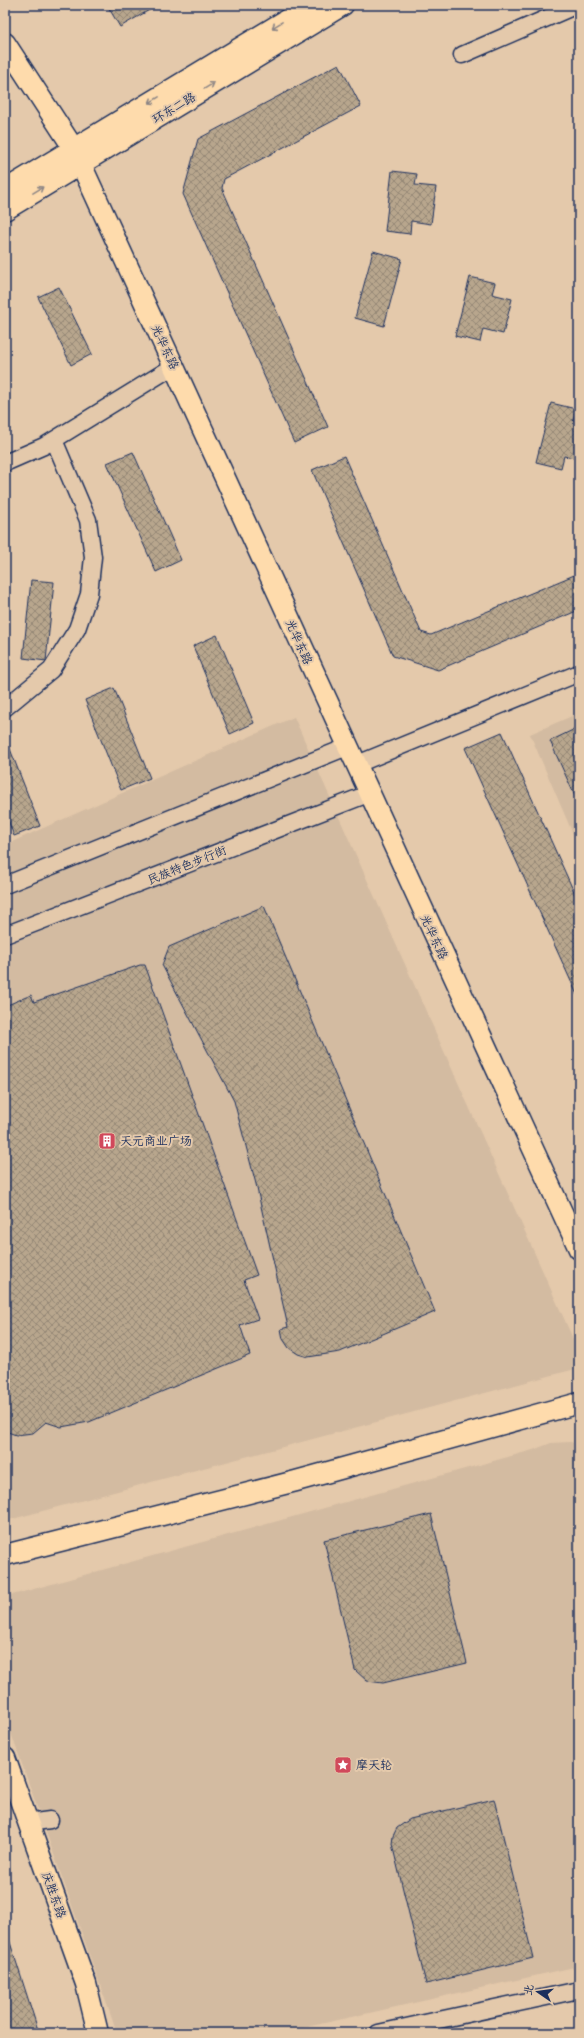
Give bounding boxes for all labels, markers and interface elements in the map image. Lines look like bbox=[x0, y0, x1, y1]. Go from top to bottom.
one-way arrow bbox=[271, 22, 283, 30]
one-way arrow bbox=[203, 82, 215, 90]
street label: 环东二路 bbox=[149, 89, 199, 128]
one-way arrow bbox=[148, 97, 160, 105]
one-way arrow bbox=[32, 186, 44, 194]
street label: 光华东路 bbox=[147, 322, 182, 373]
street label: 光华东路 bbox=[281, 617, 316, 668]
street label: 民族特色步行街 bbox=[145, 842, 229, 889]
street label: 光华东路 bbox=[416, 912, 451, 963]
building icon: 天元商业广场 bbox=[97, 1131, 117, 1151]
place label: 天元商业广场 bbox=[120, 1133, 192, 1150]
place icon: 摩天轮 bbox=[333, 1755, 353, 1775]
place label: 摩天轮 bbox=[356, 1757, 392, 1774]
street label: 庆胜东路 bbox=[37, 1870, 70, 1921]
north arrow bbox=[518, 1972, 558, 2012]
text: 北 bbox=[520, 1983, 537, 1997]

